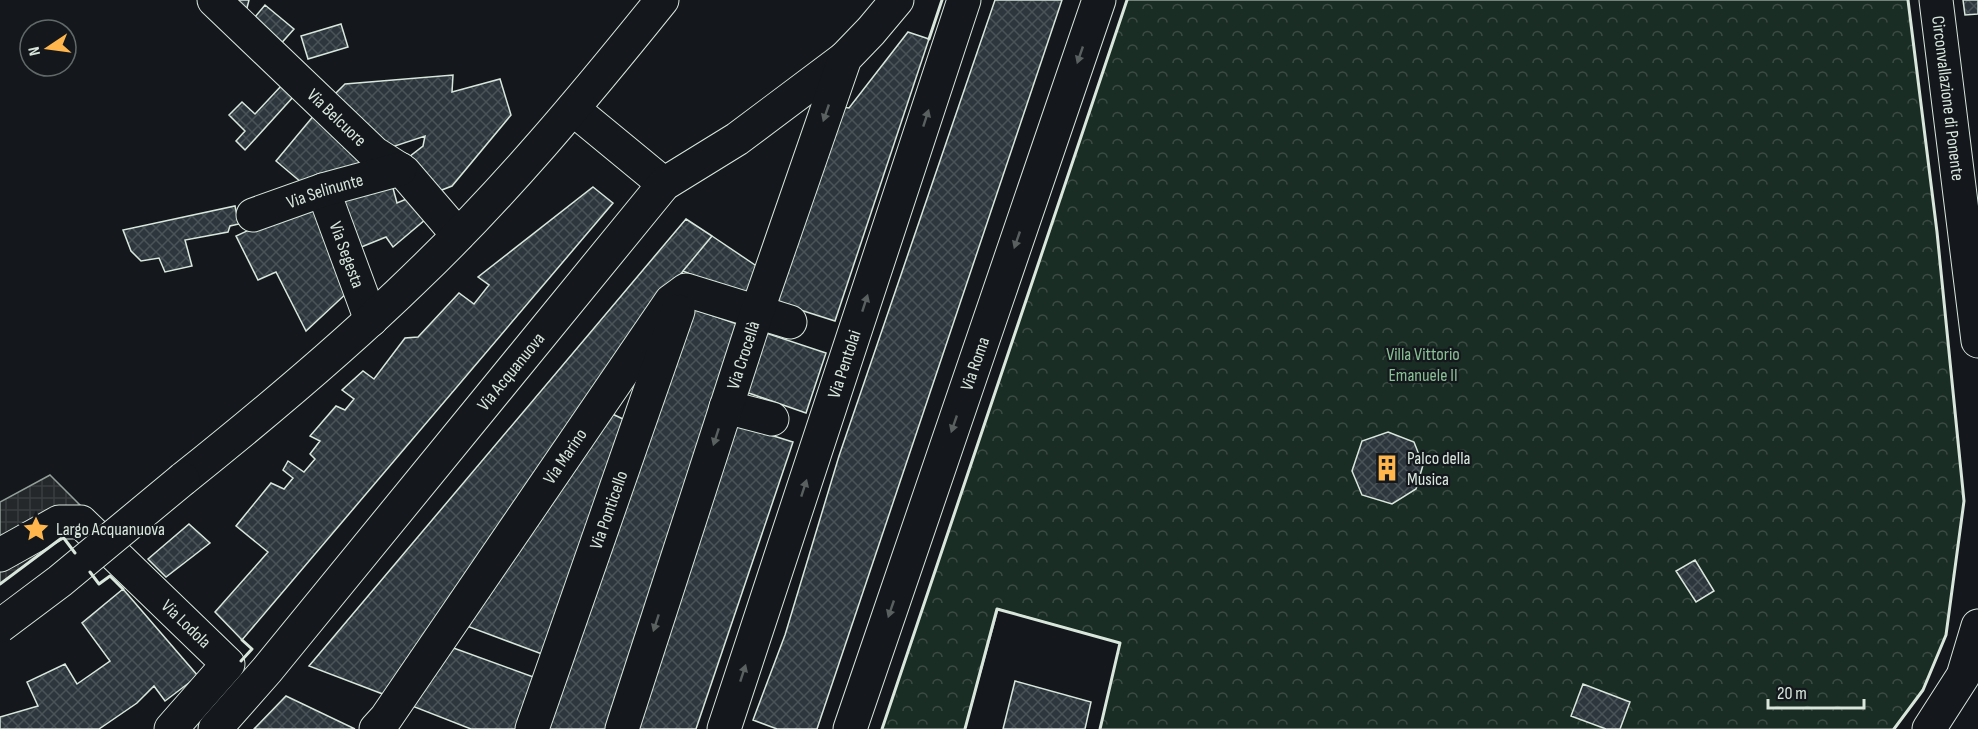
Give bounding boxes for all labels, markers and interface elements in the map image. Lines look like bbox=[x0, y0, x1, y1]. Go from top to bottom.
street label: Circonvallazione di Ponente bbox=[1927, 15, 1968, 182]
north arrow bbox=[18, 18, 78, 78]
text: N bbox=[25, 45, 45, 57]
one-way arrow bbox=[1075, 46, 1085, 64]
street label: Via Belcuore bbox=[302, 85, 371, 151]
one-way arrow bbox=[820, 104, 830, 122]
one-way arrow bbox=[922, 109, 931, 127]
street label: Via Selinunte bbox=[284, 170, 366, 213]
street label: Via Segesta bbox=[325, 219, 368, 291]
one-way arrow bbox=[1012, 231, 1022, 249]
one-way arrow bbox=[861, 294, 871, 312]
street label: Via Crocellà bbox=[723, 318, 764, 392]
street label: Via Pentolai bbox=[824, 328, 866, 401]
street label: Via Acquanuova bbox=[473, 329, 549, 415]
street label: Via Roma bbox=[956, 334, 994, 393]
park label: Villa Vittorio Emanuele II bbox=[1386, 344, 1460, 386]
one-way arrow bbox=[949, 415, 958, 433]
street label: Via Marino bbox=[539, 425, 592, 488]
one-way arrow bbox=[711, 428, 721, 446]
place label: Palco della Musica bbox=[1407, 448, 1471, 490]
building icon: Palco della Musica bbox=[1372, 453, 1402, 483]
street label: Via Ponticello bbox=[586, 468, 632, 552]
one-way arrow bbox=[800, 479, 810, 497]
place icon: Largo Acquanuova bbox=[21, 514, 51, 544]
place label: Largo Acquanuova bbox=[56, 519, 165, 540]
street label: Via Lodola bbox=[157, 595, 215, 653]
one-way arrow bbox=[886, 600, 895, 618]
one-way arrow bbox=[651, 614, 661, 632]
one-way arrow bbox=[739, 664, 748, 682]
scale bar bbox=[1768, 672, 1864, 710]
text: 20 m bbox=[1777, 683, 1807, 704]

